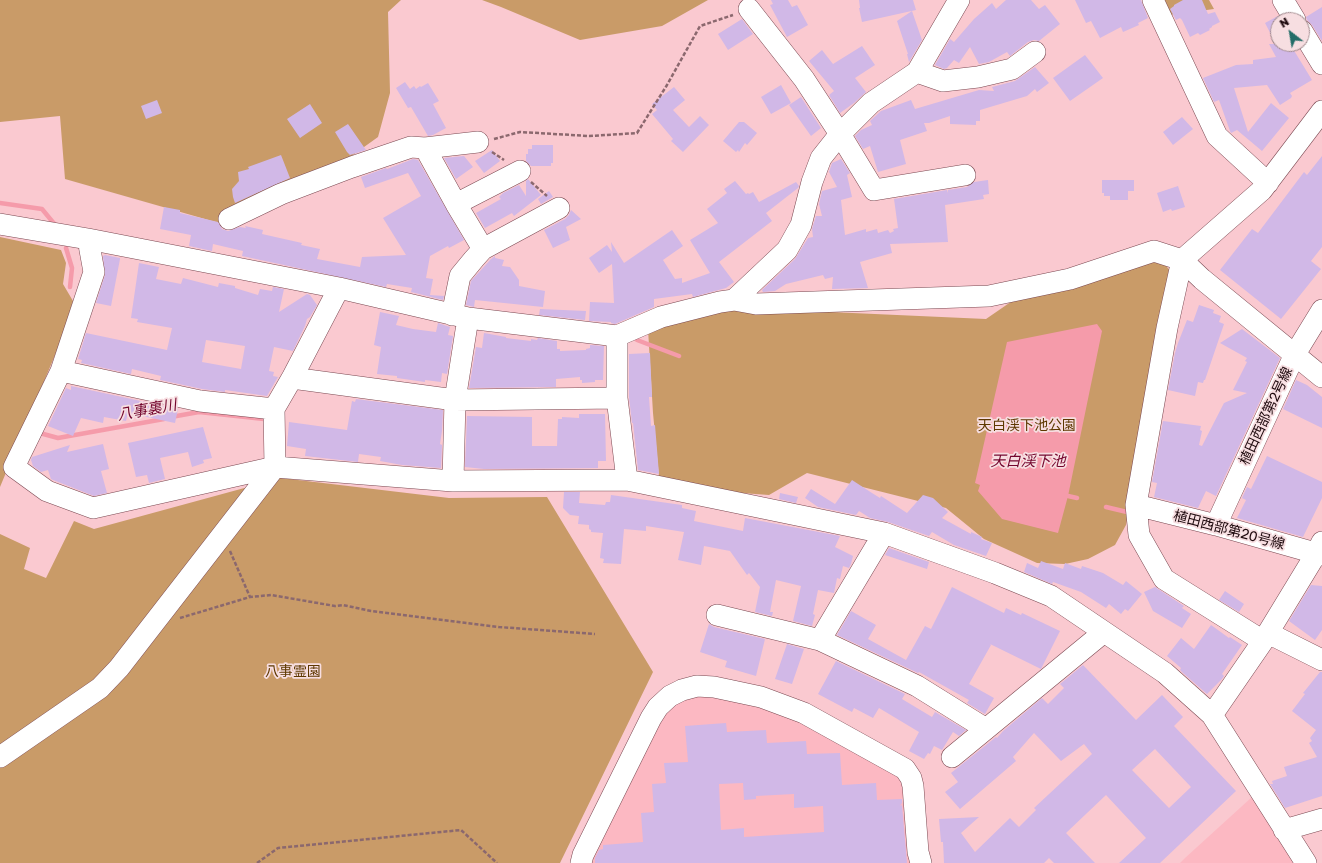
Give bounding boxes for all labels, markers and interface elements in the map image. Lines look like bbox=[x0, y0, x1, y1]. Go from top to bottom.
north arrow bbox=[1270, 12, 1310, 52]
text: N bbox=[1277, 14, 1291, 30]
street label: 植田西部第2号線 bbox=[1236, 364, 1296, 468]
water label: 八事裏川 bbox=[116, 396, 178, 424]
park label: 天白渓下池公園 bbox=[978, 418, 1076, 434]
water label: 天白渓下池 bbox=[991, 452, 1065, 470]
street label: 植田西部第20号線 bbox=[1171, 507, 1287, 553]
park label: 八事霊園 bbox=[265, 664, 321, 680]

